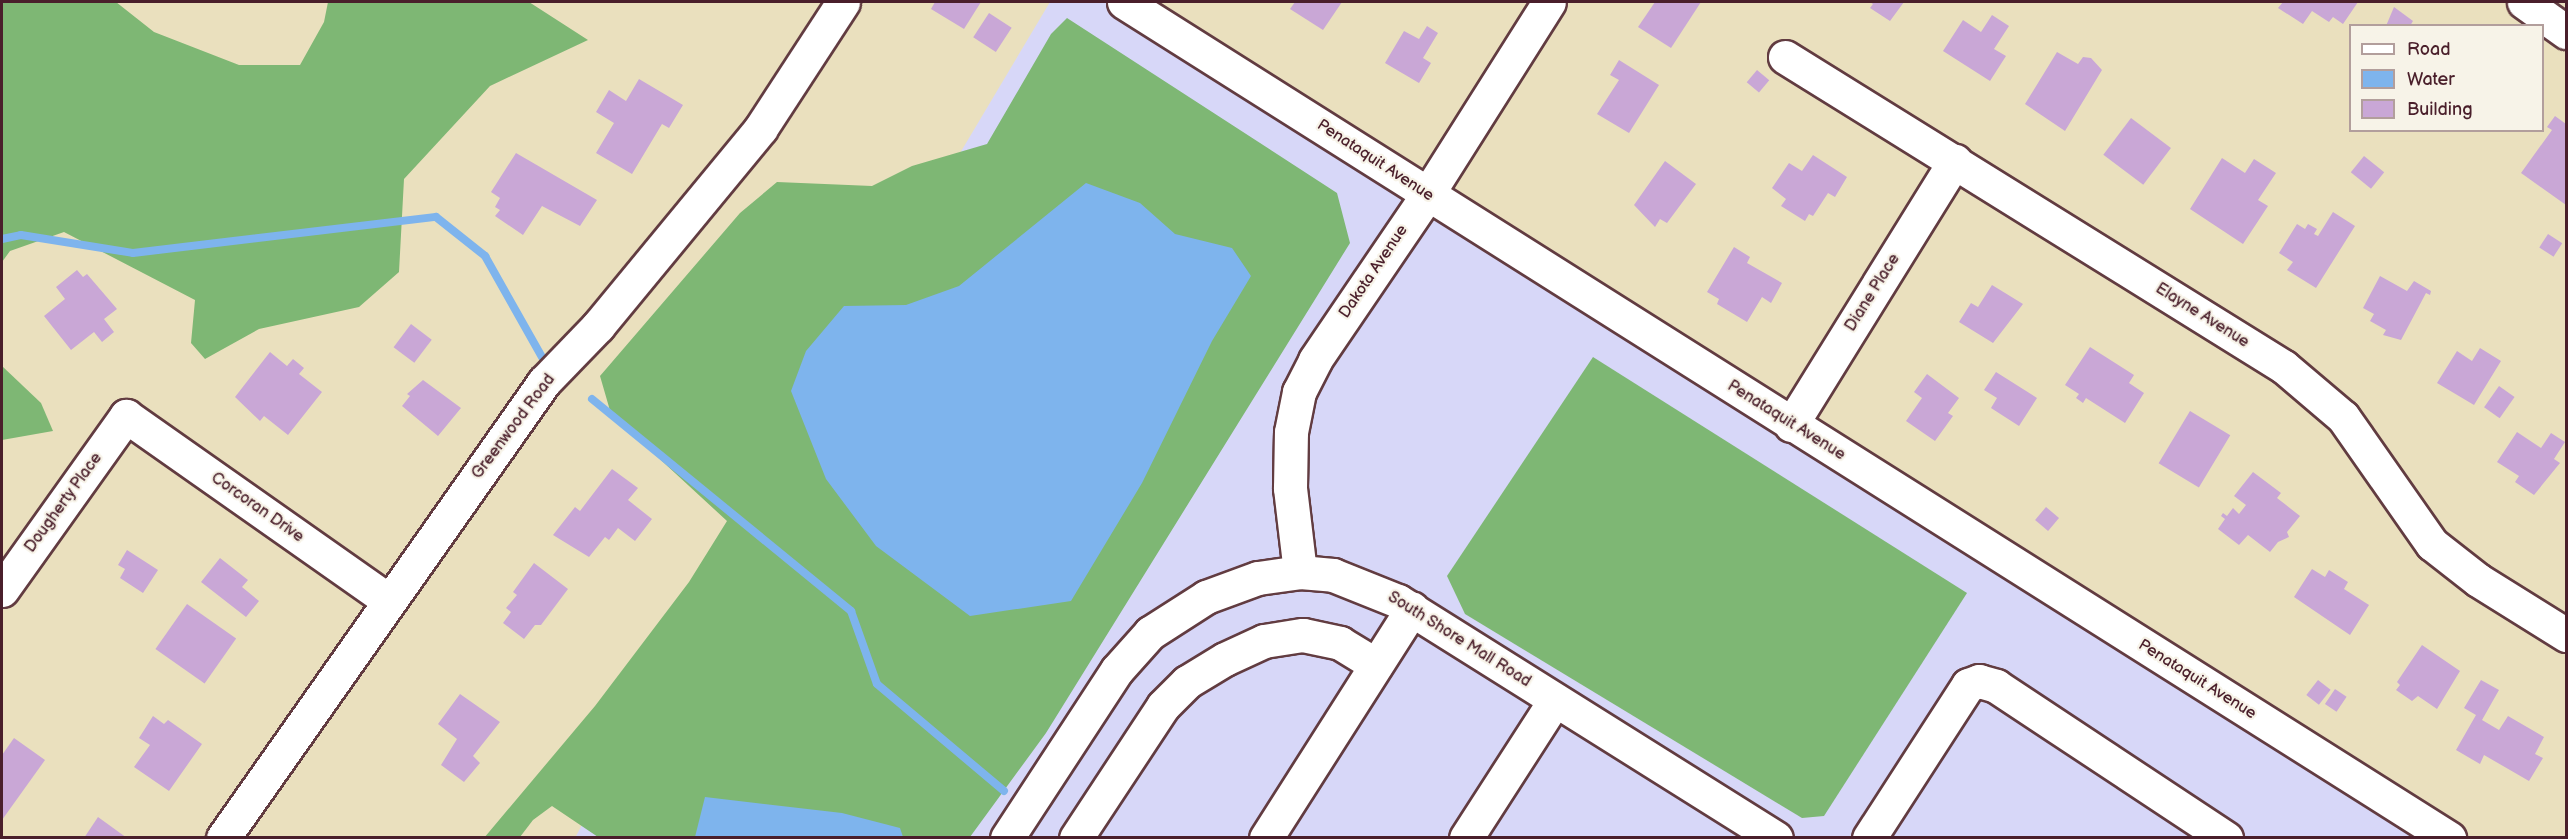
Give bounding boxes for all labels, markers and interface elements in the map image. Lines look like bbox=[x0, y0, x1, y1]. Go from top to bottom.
legend bbox=[2349, 24, 2544, 132]
text: Road bbox=[2407, 39, 2451, 60]
text: Water bbox=[2407, 69, 2455, 90]
text: Building bbox=[2407, 99, 2473, 120]
street label: Penataquit Avenue bbox=[1313, 116, 1437, 206]
street label: Dakota Avenue bbox=[1336, 222, 1412, 322]
street label: Diane Place bbox=[1842, 251, 1904, 335]
street label: Elayne Avenue bbox=[2152, 280, 2252, 352]
street label: Greenwood Road bbox=[468, 371, 560, 483]
street label: Penataquit Avenue bbox=[1723, 377, 1849, 465]
street label: Dougherty Place bbox=[21, 449, 107, 557]
street label: Corcoran Drive bbox=[207, 469, 307, 547]
street label: South Shore Mall Road bbox=[1384, 588, 1534, 692]
street label: Penataquit Avenue bbox=[2134, 636, 2260, 724]

